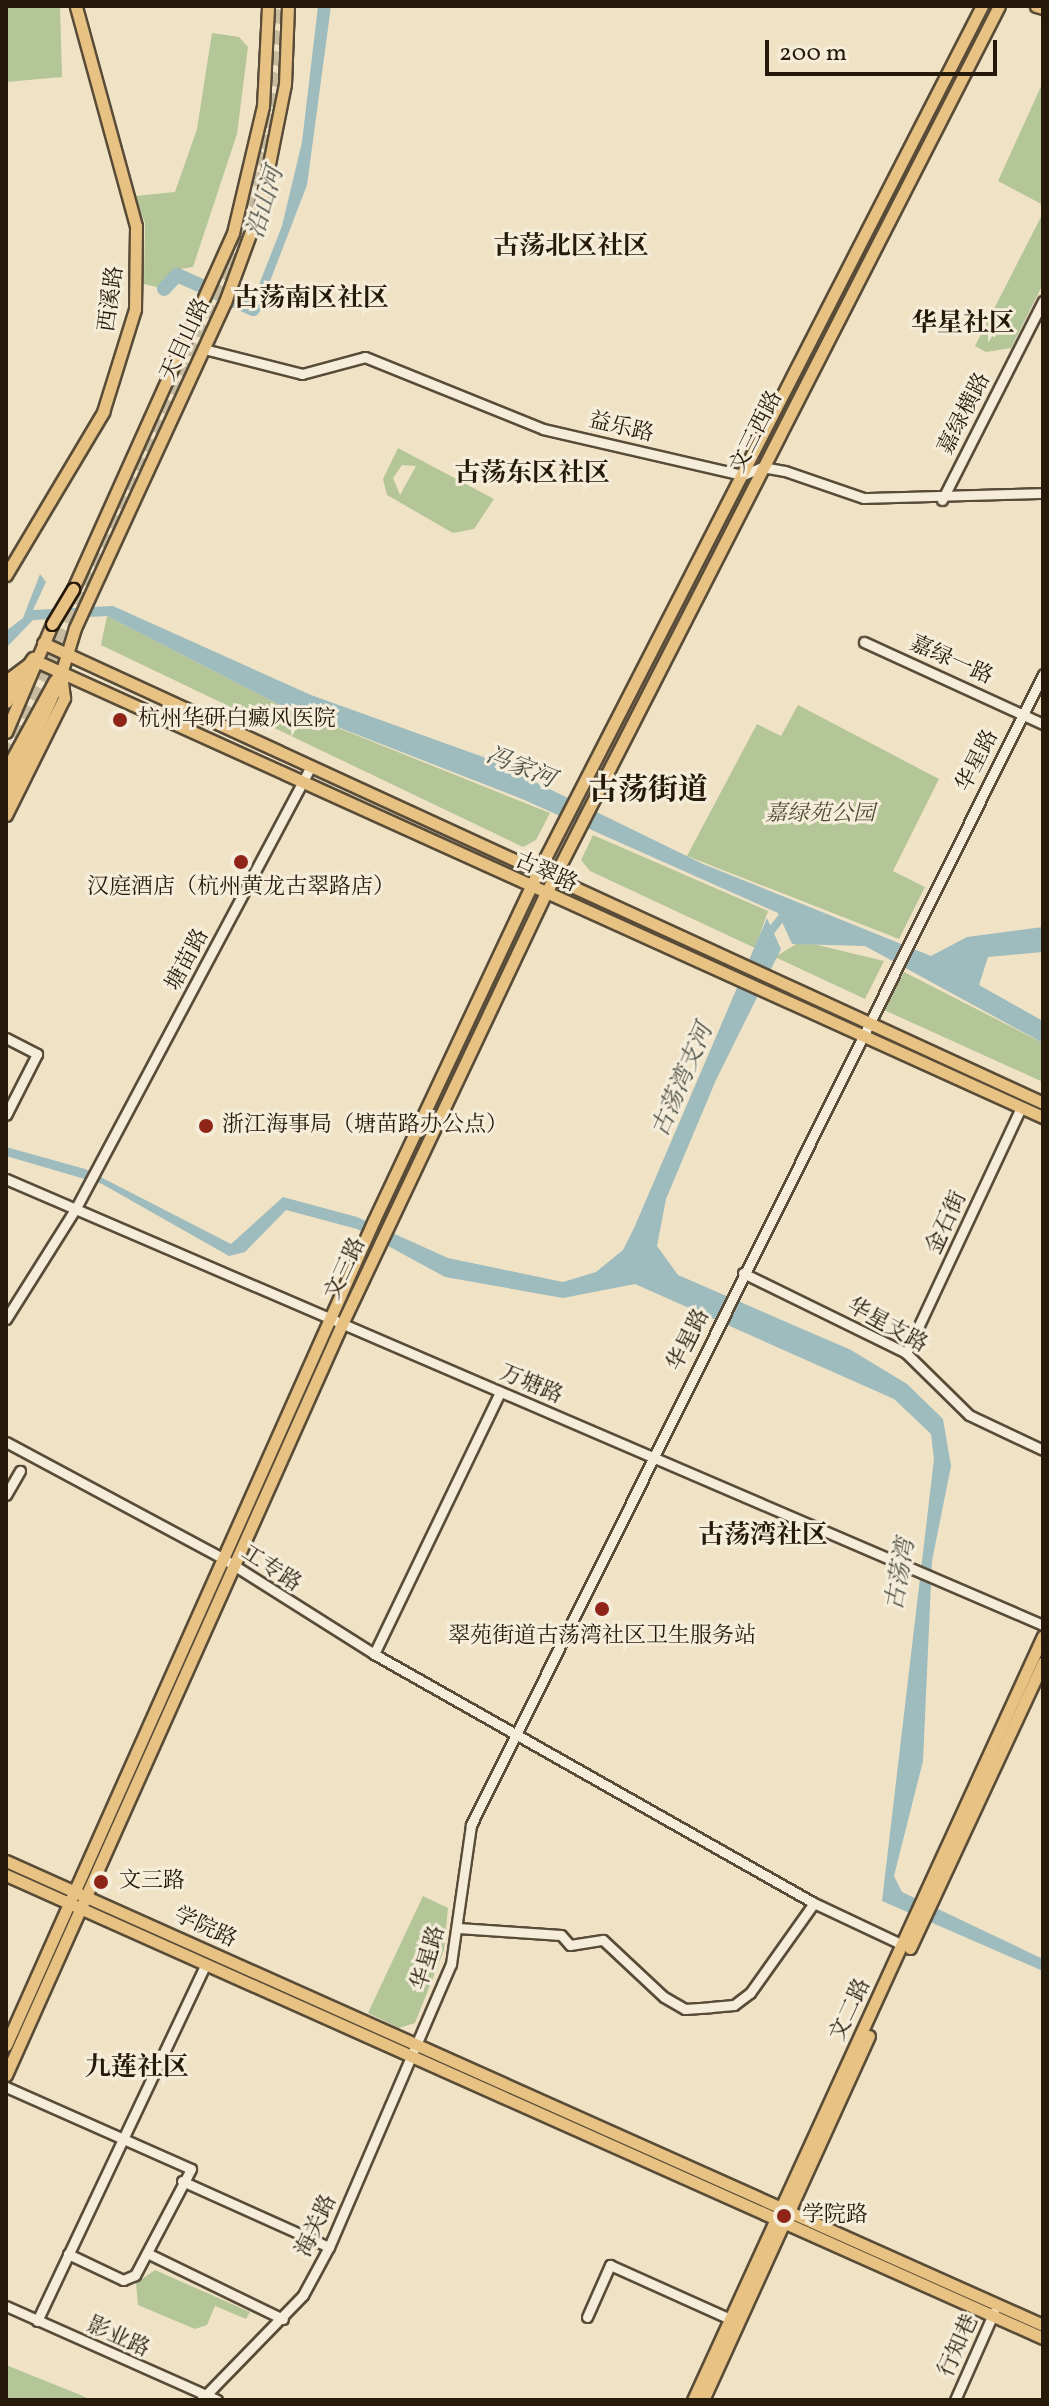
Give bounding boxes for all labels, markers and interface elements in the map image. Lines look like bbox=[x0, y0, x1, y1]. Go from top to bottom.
scale bar bbox=[769, 24, 1001, 74]
text: 200 m bbox=[779, 37, 847, 71]
water label: 沿山河 bbox=[243, 164, 291, 242]
district label: 古荡北区社区 bbox=[493, 232, 649, 264]
street label: 西溪路 bbox=[94, 264, 130, 334]
district label: 古荡南区社区 bbox=[233, 284, 389, 316]
street label: 天目山路 bbox=[155, 295, 217, 385]
district label: 华星社区 bbox=[911, 309, 1015, 341]
street label: 嘉绿横路 bbox=[933, 369, 997, 459]
street label: 文三西路 bbox=[725, 387, 789, 477]
street label: 益乐路 bbox=[586, 408, 656, 448]
district label: 古荡东区社区 bbox=[454, 459, 610, 491]
street label: 嘉绿一路 bbox=[905, 631, 997, 691]
place label: 杭州华研白癜风医院 bbox=[138, 707, 336, 733]
marker: 杭州华研白癜风医院 bbox=[109, 709, 131, 731]
street label: 华星路 bbox=[951, 726, 1005, 796]
water label: 冯家河 bbox=[481, 742, 559, 796]
district label: 古荡街道 bbox=[588, 773, 708, 809]
park label: 嘉绿苑公园 bbox=[765, 802, 875, 828]
street label: 古翠路 bbox=[510, 848, 582, 898]
marker: 汉庭酒店（杭州黄龙古翠路店） bbox=[232, 853, 250, 871]
place label: 汉庭酒店（杭州黄龙古翠路店） bbox=[87, 875, 395, 901]
street label: 塘苗路 bbox=[161, 925, 215, 995]
water label: 古荡湾支河 bbox=[647, 1020, 721, 1142]
place label: 浙江海事局（塘苗路办公点） bbox=[222, 1113, 508, 1139]
marker: 浙江海事局（塘苗路办公点） bbox=[197, 1117, 215, 1135]
street label: 金石街 bbox=[921, 1188, 973, 1258]
street label: 文三路 bbox=[320, 1234, 372, 1304]
street label: 华星支路 bbox=[842, 1293, 932, 1359]
street label: 华星路 bbox=[662, 1305, 716, 1375]
street label: 万塘路 bbox=[495, 1360, 567, 1410]
district label: 古荡湾社区 bbox=[698, 1521, 828, 1553]
water label: 古荡湾 bbox=[882, 1537, 922, 1613]
street label: 工专路 bbox=[236, 1540, 306, 1598]
marker: 翠苑街道古荡湾社区卫生服务站 bbox=[591, 1598, 613, 1620]
place label: 翠苑街道古荡湾社区卫生服务站 bbox=[448, 1624, 756, 1650]
place label: 文三路 bbox=[119, 1869, 185, 1895]
marker: 文三路 bbox=[90, 1871, 112, 1893]
street label: 学院路 bbox=[170, 1902, 240, 1954]
street label: 华星路 bbox=[407, 1923, 451, 1993]
street label: 文二路 bbox=[825, 1975, 877, 2045]
district label: 九莲社区 bbox=[85, 2053, 189, 2085]
street label: 海关路 bbox=[291, 2191, 343, 2261]
place label: 学院路 bbox=[802, 2203, 868, 2229]
marker: 学院路 bbox=[773, 2205, 795, 2227]
street label: 行知巷 bbox=[934, 2310, 984, 2382]
street label: 影业路 bbox=[82, 2313, 154, 2363]

